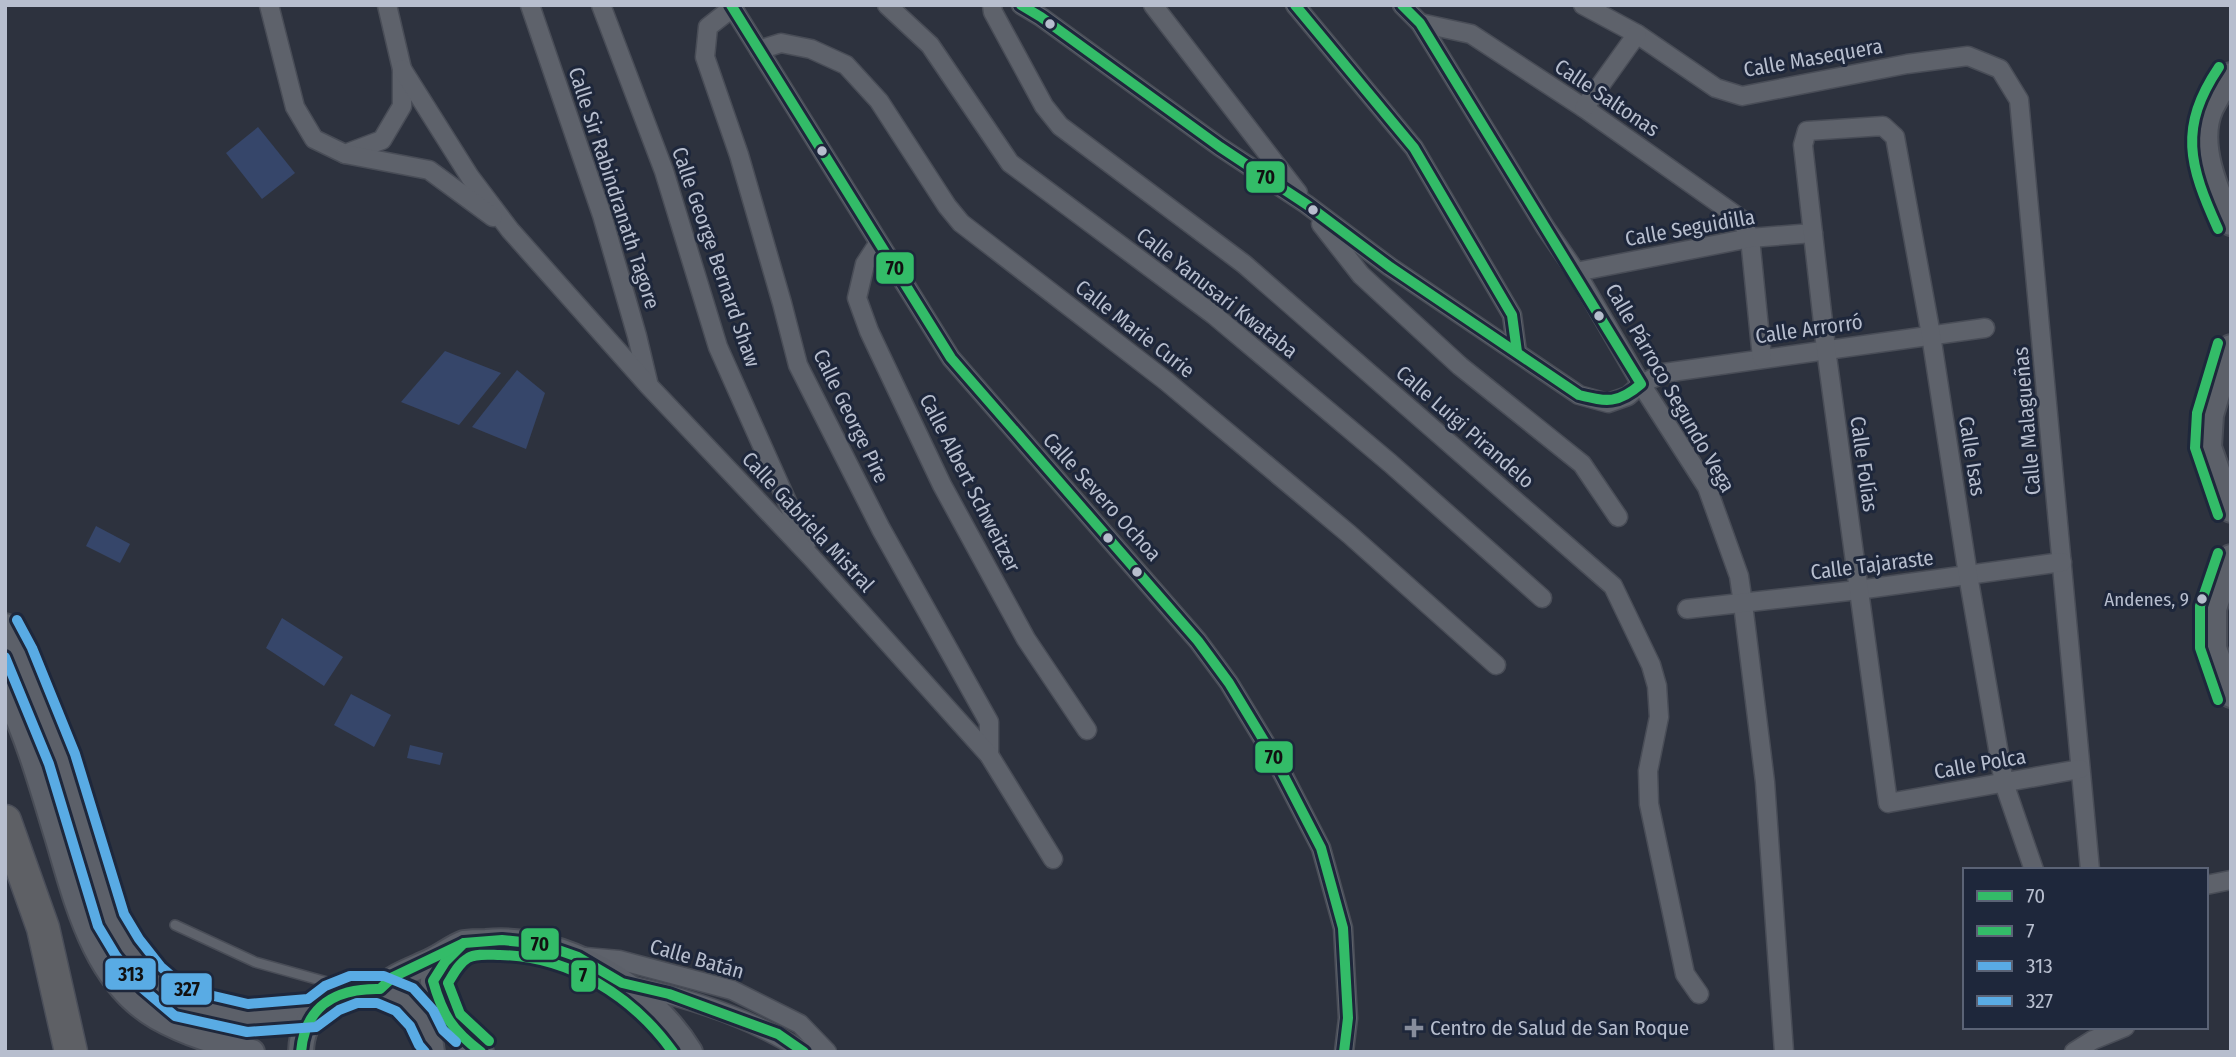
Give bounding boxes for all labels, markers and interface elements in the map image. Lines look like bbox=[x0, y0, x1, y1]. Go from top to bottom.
unlabelled marker bbox=[1043, 17, 1057, 31]
street label: Calle Masequera bbox=[1741, 33, 1885, 83]
street label: Calle Saltonas bbox=[1550, 53, 1664, 143]
street label: Calle Sir Rabindranath Tagore bbox=[563, 64, 665, 312]
street label: Calle George Bernard Shaw bbox=[666, 144, 766, 371]
unlabelled marker bbox=[815, 144, 829, 158]
line badge: 70 bbox=[1245, 160, 1286, 194]
text: 70 bbox=[1257, 166, 1275, 189]
unlabelled marker bbox=[1306, 203, 1320, 217]
street label: Calle Seguidilla bbox=[1623, 204, 1757, 252]
street label: Calle Yanusari Kwataba bbox=[1131, 222, 1303, 364]
line badge: 70 bbox=[875, 251, 915, 285]
text: 70 bbox=[886, 257, 904, 280]
street label: Calle Marie Curie bbox=[1070, 274, 1200, 384]
street label: Calle Párroco Segundo Vega bbox=[1600, 279, 1740, 497]
unlabelled marker bbox=[1592, 309, 1606, 323]
street label: Calle Arrorró bbox=[1754, 309, 1864, 349]
street label: Calle George Pire bbox=[807, 345, 895, 487]
street label: Calle Malagueñas bbox=[2008, 346, 2046, 496]
street label: Calle Luigi Pirandelo bbox=[1391, 360, 1539, 494]
street label: Calle Albert Schweitzer bbox=[914, 389, 1027, 577]
street label: Calle Isas bbox=[1953, 414, 1991, 498]
street label: Calle Folías bbox=[1844, 415, 1884, 514]
street label: Calle Severo Ochoa bbox=[1037, 427, 1167, 567]
street label: Calle Gabriela Mistral bbox=[736, 446, 880, 598]
unlabelled marker bbox=[1101, 531, 1115, 545]
street label: Calle Tajaraste bbox=[1809, 545, 1935, 585]
unlabelled marker bbox=[1130, 565, 1144, 579]
place label: Andenes, 9 bbox=[2104, 588, 2189, 611]
marker: Andenes, 9 bbox=[2195, 592, 2209, 606]
line badge: 70 bbox=[1254, 740, 1294, 774]
street label: Calle Polca bbox=[1932, 743, 2028, 785]
text: 70 bbox=[1265, 746, 1283, 769]
legend bbox=[1963, 868, 2208, 1029]
text: 70 bbox=[2026, 883, 2045, 909]
text: 7 bbox=[2026, 918, 2035, 944]
line badge: 70 bbox=[520, 927, 560, 961]
text: 70 bbox=[531, 933, 549, 956]
street label: Calle Batán bbox=[647, 933, 747, 985]
text: 313 bbox=[2026, 953, 2053, 979]
line badge: 313 bbox=[104, 957, 157, 991]
line badge: 7 bbox=[570, 959, 597, 993]
text: 313 bbox=[117, 963, 144, 986]
text: 7 bbox=[579, 964, 587, 987]
line badge: 327 bbox=[160, 972, 213, 1006]
text: 327 bbox=[173, 978, 200, 1001]
text: 327 bbox=[2026, 988, 2053, 1014]
place label: Centro de Salud de San Roque bbox=[1430, 1015, 1689, 1041]
marker: Centro de Salud de San Roque bbox=[1404, 1018, 1424, 1038]

